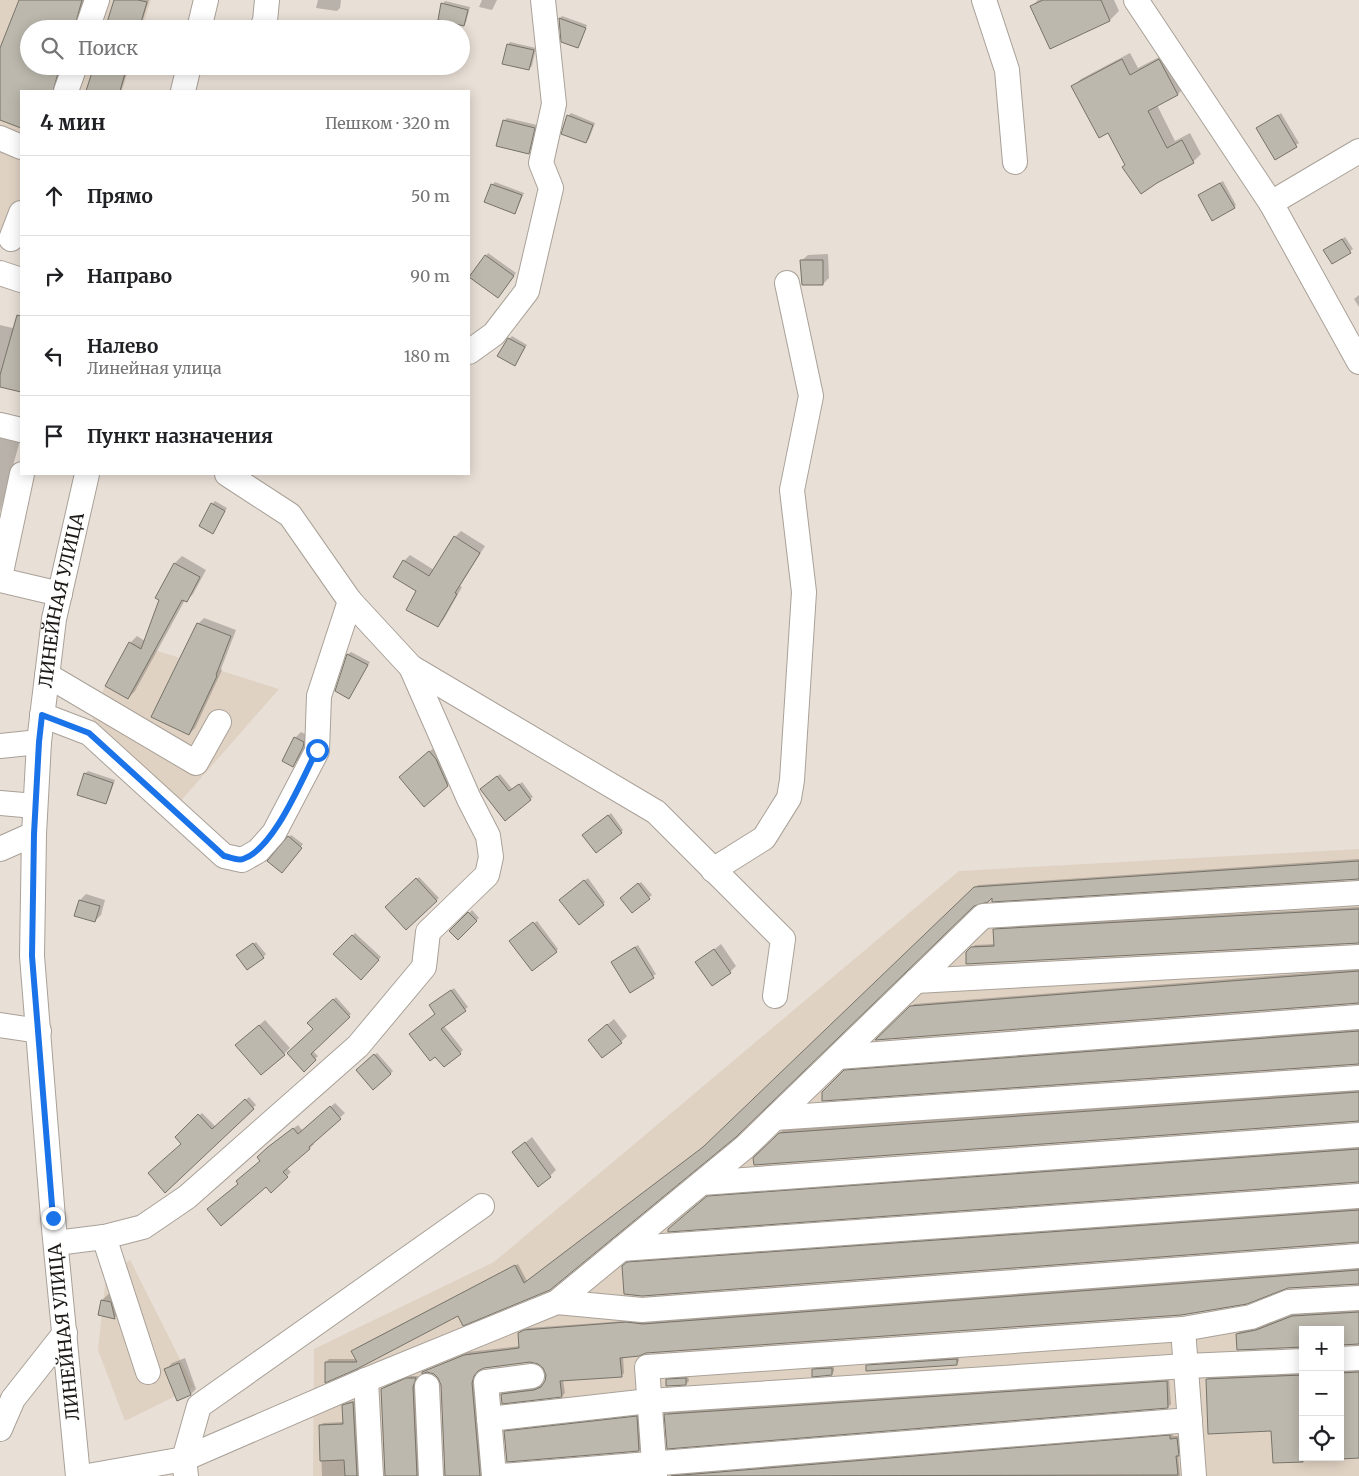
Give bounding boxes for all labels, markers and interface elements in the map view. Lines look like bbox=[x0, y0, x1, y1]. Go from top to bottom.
search box bbox=[20, 20, 470, 75]
icon: search bbox=[38, 34, 66, 62]
text: Поиск bbox=[78, 36, 138, 60]
text: 4 мин bbox=[40, 109, 105, 136]
text: Пешком · 320 m bbox=[325, 113, 450, 133]
icon: ahead bbox=[40, 182, 68, 210]
text: Прямо bbox=[87, 184, 153, 208]
text: 50 m bbox=[411, 186, 450, 206]
icon: right bbox=[40, 262, 68, 290]
text: Направо bbox=[87, 264, 172, 288]
text: 90 m bbox=[410, 266, 450, 286]
text: Налево bbox=[87, 334, 158, 358]
icon: left bbox=[40, 342, 68, 370]
text: 180 m bbox=[404, 346, 450, 366]
text: Линейная улица bbox=[87, 358, 222, 378]
icon: arrive bbox=[40, 422, 68, 450]
text: Пункт назначения bbox=[87, 424, 273, 448]
street label: ЛИНЕЙНАЯ УЛИЦА bbox=[34, 510, 89, 689]
route start bbox=[306, 739, 329, 762]
route end bbox=[42, 1207, 65, 1230]
street label: ЛИНЕЙНАЯ УЛИЦА bbox=[43, 1242, 84, 1422]
map controls bbox=[1299, 1326, 1344, 1461]
button: + bbox=[1299, 1326, 1344, 1371]
button: − bbox=[1299, 1371, 1344, 1416]
button: locate bbox=[1299, 1416, 1344, 1461]

